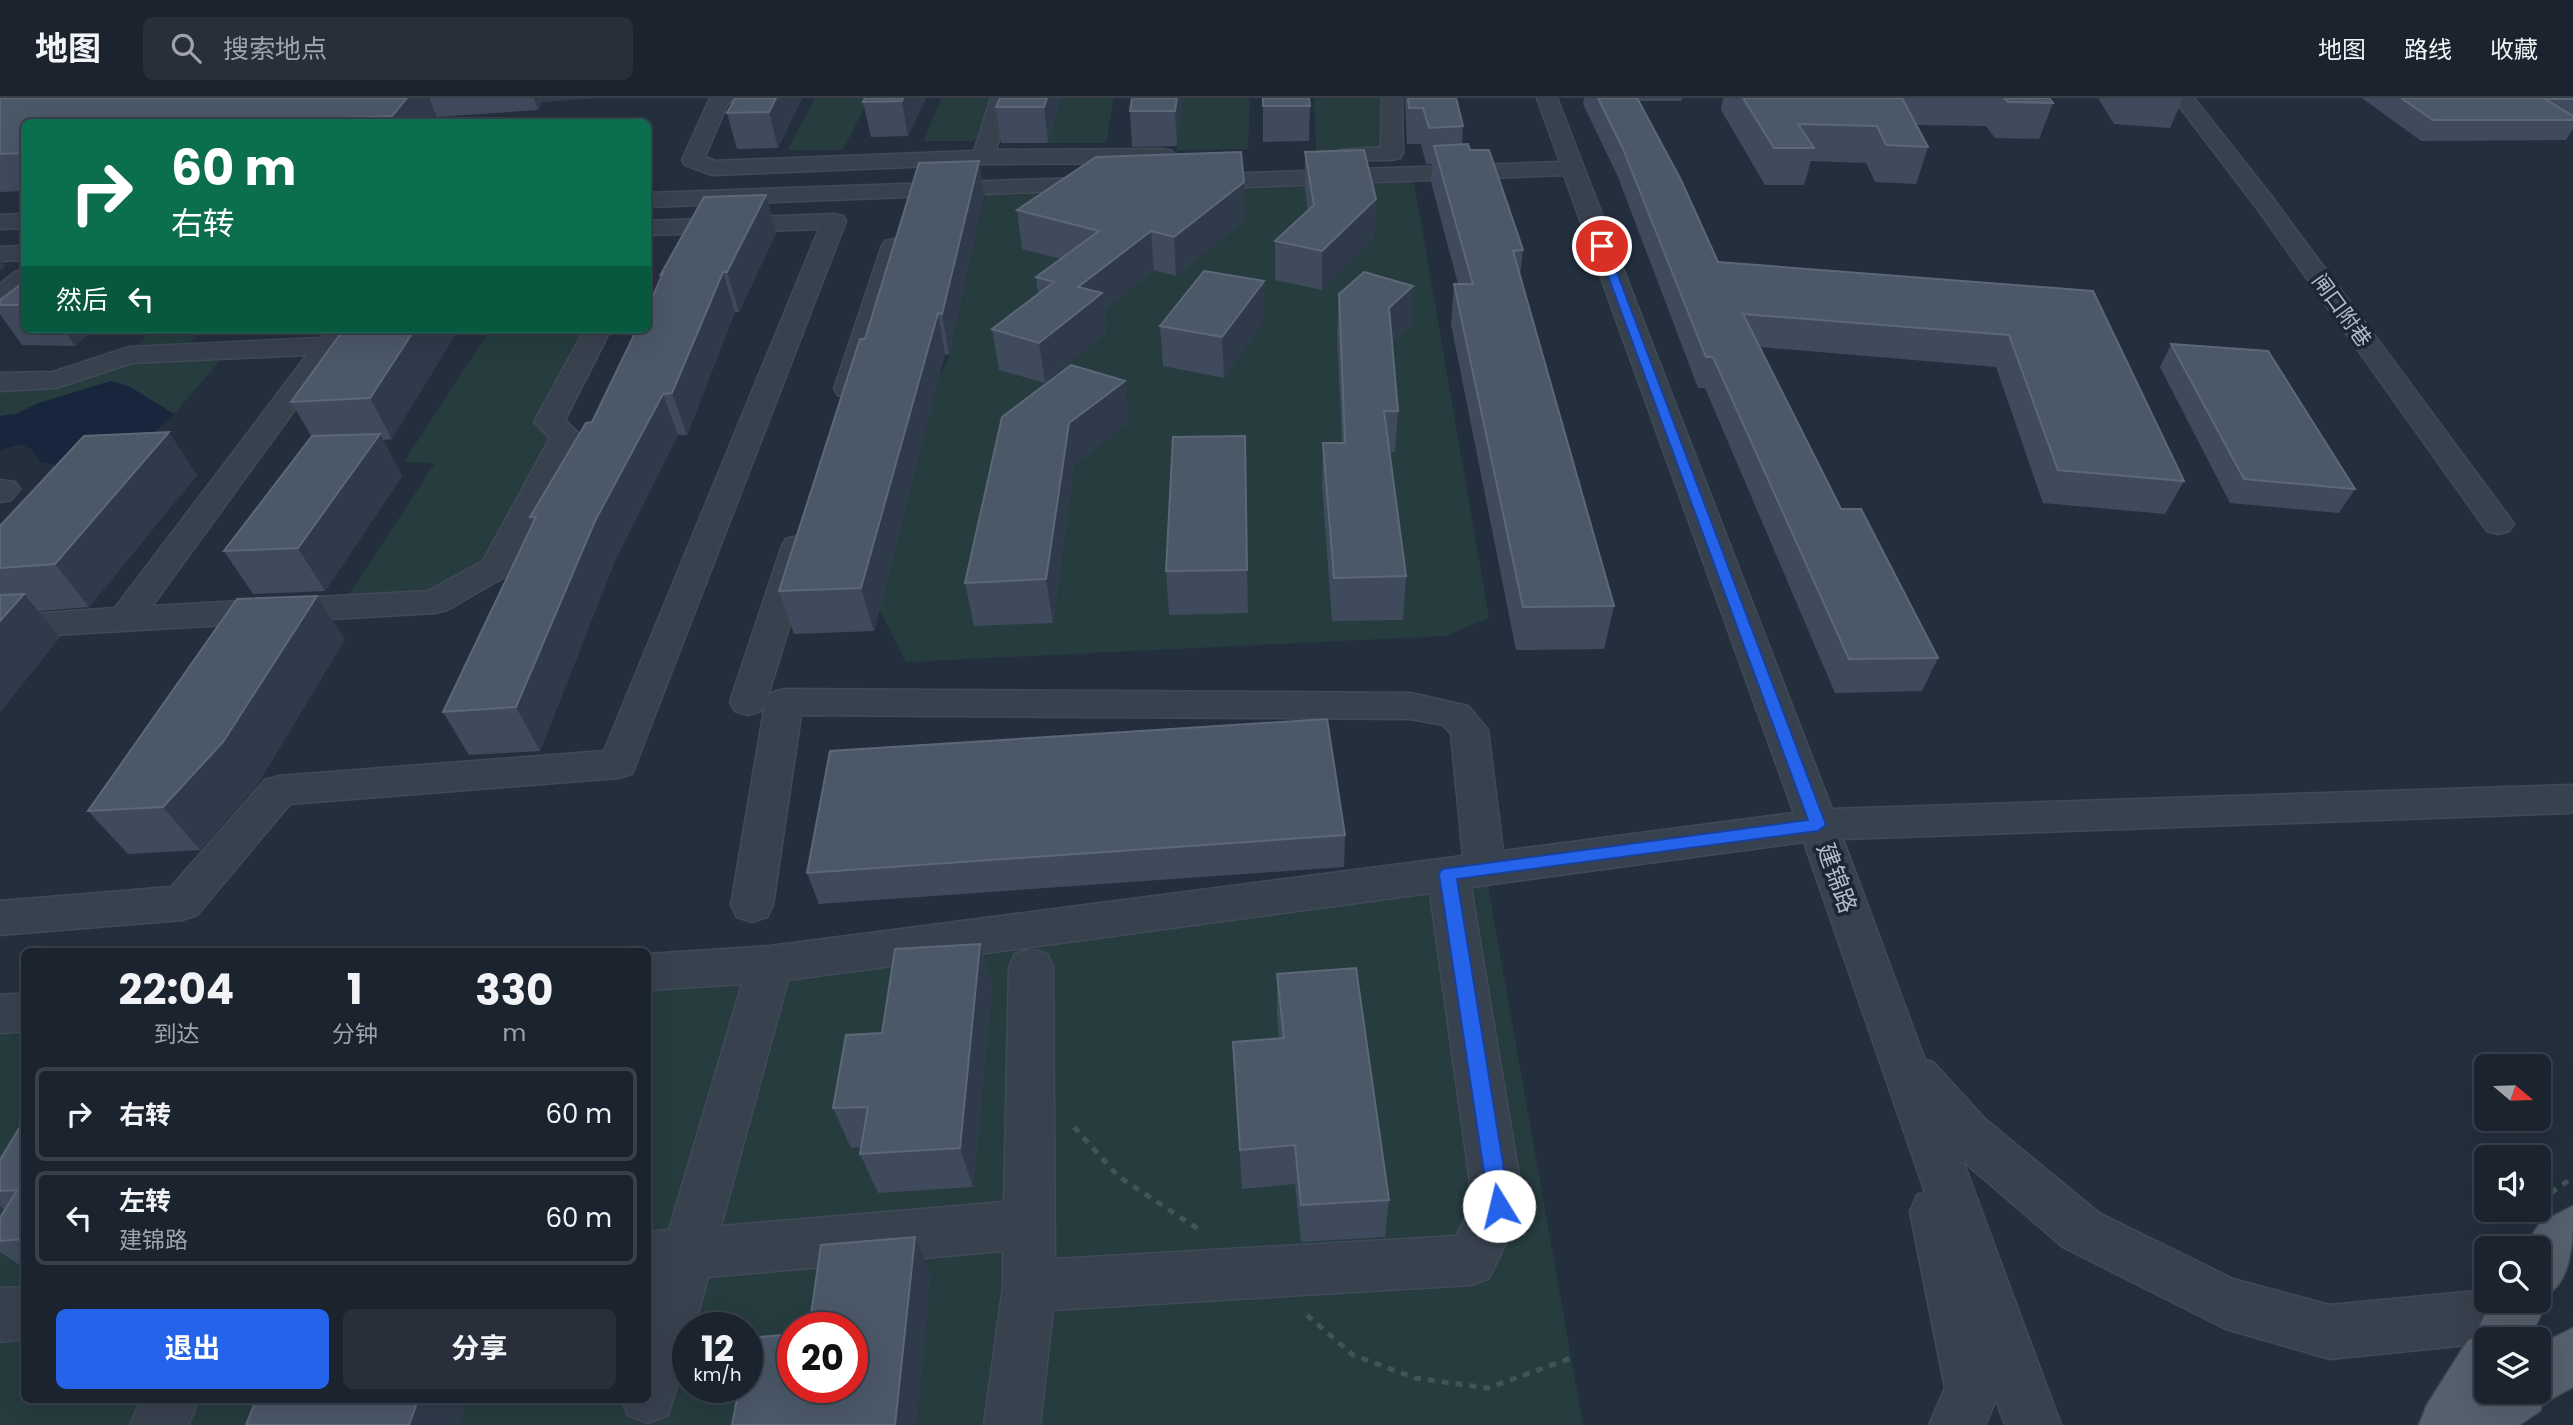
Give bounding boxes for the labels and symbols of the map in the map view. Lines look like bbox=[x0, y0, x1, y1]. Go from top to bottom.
pin bbox=[1572, 216, 1632, 276]
street label: 闸口附巷 bbox=[2306, 267, 2378, 353]
street label: 建锦路 bbox=[1809, 839, 1865, 917]
north arrow bbox=[2474, 1054, 2552, 1130]
position arrow bbox=[1462, 1169, 1536, 1243]
speed limit sign: 20 bbox=[777, 1312, 868, 1403]

